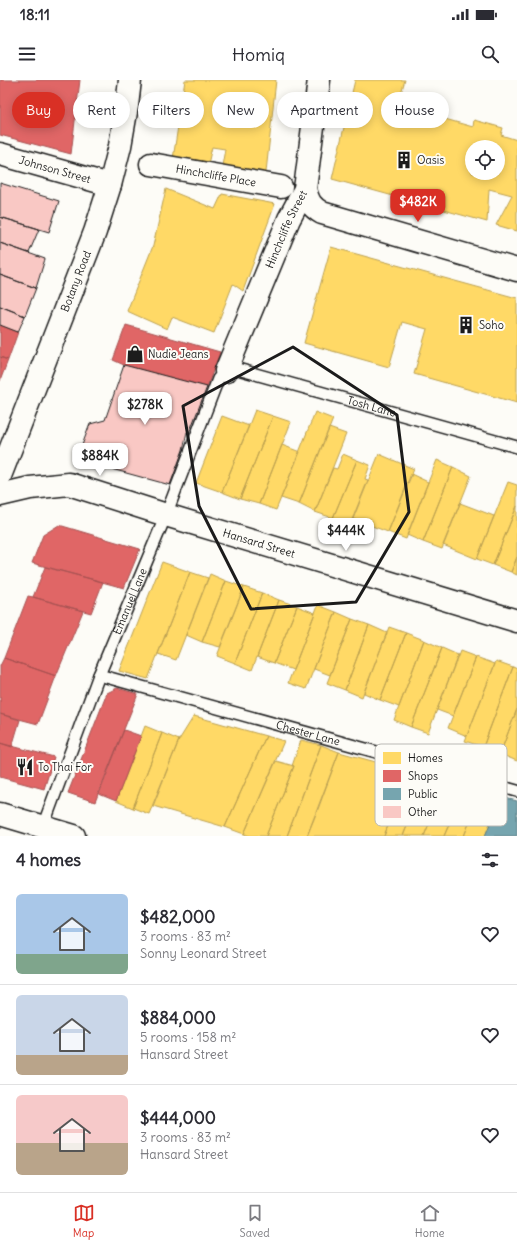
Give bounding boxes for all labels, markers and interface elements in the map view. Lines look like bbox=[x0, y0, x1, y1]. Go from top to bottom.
text: 18:11 bbox=[20, 5, 50, 24]
icon: menu bbox=[16, 43, 38, 65]
text: Homiq bbox=[232, 43, 285, 66]
icon: search bbox=[479, 43, 501, 65]
chip: Buy bbox=[12, 92, 65, 128]
chip: Rent bbox=[73, 92, 130, 128]
chip: Filters bbox=[138, 92, 204, 128]
chip: New bbox=[212, 92, 269, 128]
chip: Apartment bbox=[277, 92, 373, 128]
chip: House bbox=[381, 92, 449, 128]
map controls bbox=[465, 140, 505, 180]
button: locate bbox=[465, 140, 505, 180]
building icon: Oasis bbox=[394, 150, 414, 170]
street label: Johnson Street bbox=[17, 153, 93, 186]
place label: Oasis bbox=[417, 153, 444, 167]
street label: Hinchcliffe Place bbox=[175, 162, 257, 189]
street label: Hinchcliffe Street bbox=[262, 188, 310, 270]
pin: $482K bbox=[390, 189, 446, 223]
text: $482K bbox=[399, 193, 437, 210]
street label: Botany Road bbox=[58, 248, 94, 314]
building icon: Soho bbox=[456, 315, 476, 335]
place label: Soho bbox=[479, 318, 504, 332]
shop icon: Nudie Jeans bbox=[125, 344, 145, 364]
place label: Nudie Jeans bbox=[148, 347, 209, 361]
pin: $278K bbox=[117, 392, 173, 426]
street label: Tosh Lane bbox=[346, 393, 398, 420]
text: $278K bbox=[127, 396, 163, 413]
pin: $884K bbox=[72, 443, 128, 477]
text: $884K bbox=[81, 447, 119, 464]
pin: $444K bbox=[318, 518, 374, 552]
text: $444K bbox=[327, 522, 365, 539]
street label: Hansard Street bbox=[221, 526, 297, 561]
street label: Emanuel Lane bbox=[110, 566, 150, 637]
street label: Chester Lane bbox=[275, 717, 342, 749]
legend bbox=[375, 744, 507, 826]
text: Homes bbox=[408, 751, 443, 765]
restaurant icon: To Thai For bbox=[15, 757, 35, 777]
place label: To Thai For bbox=[38, 760, 92, 774]
text: Shops bbox=[408, 769, 438, 783]
text: Public bbox=[408, 787, 438, 801]
text: Other bbox=[408, 805, 437, 819]
text: 4 homes bbox=[16, 849, 81, 871]
icon: filters bbox=[479, 849, 501, 871]
text: $482,000 bbox=[140, 906, 215, 928]
icon: home bbox=[48, 910, 96, 958]
icon: heart bbox=[479, 923, 501, 945]
text: 3 rooms · 83 m² bbox=[140, 928, 231, 945]
text: Sonny Leonard Street bbox=[140, 945, 267, 962]
text: $884,000 bbox=[140, 1007, 216, 1029]
icon: home bbox=[48, 1011, 96, 1059]
icon: heart bbox=[479, 1024, 501, 1046]
text: 5 rooms · 158 m² bbox=[140, 1029, 236, 1046]
text: Hansard Street bbox=[140, 1046, 228, 1063]
text: $444,000 bbox=[140, 1107, 216, 1129]
icon: home bbox=[48, 1111, 96, 1159]
icon: heart bbox=[479, 1124, 501, 1146]
text: 3 rooms · 83 m² bbox=[140, 1129, 231, 1146]
text: Hansard Street bbox=[140, 1146, 228, 1163]
tab: Map bbox=[73, 1202, 95, 1240]
tab: Saved bbox=[240, 1202, 270, 1240]
tab: Home bbox=[415, 1202, 444, 1240]

